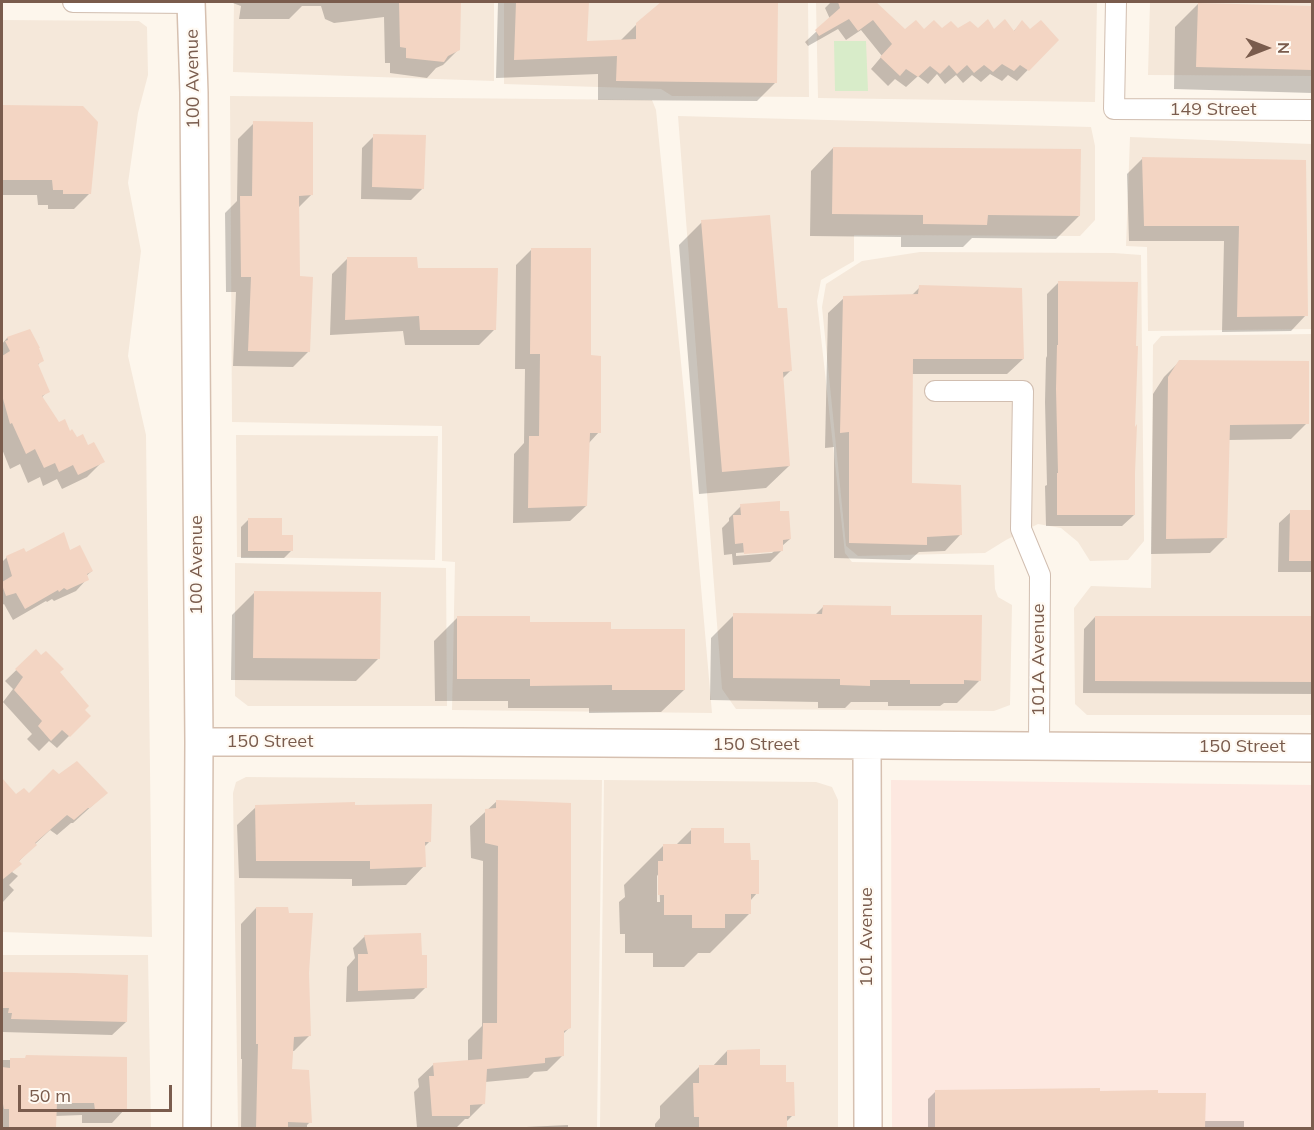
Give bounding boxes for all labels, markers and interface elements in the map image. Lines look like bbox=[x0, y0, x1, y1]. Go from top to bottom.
north arrow bbox=[1236, 18, 1296, 78]
street label: 100 Avenue bbox=[181, 29, 205, 129]
text: N bbox=[1274, 42, 1294, 54]
street label: 149 Street bbox=[1170, 99, 1256, 121]
street label: 100 Avenue bbox=[186, 515, 208, 615]
street label: 101A Avenue bbox=[1028, 603, 1050, 717]
street label: 150 Street bbox=[227, 731, 313, 753]
street label: 150 Street bbox=[713, 734, 799, 756]
street label: 150 Street bbox=[1199, 736, 1285, 758]
street label: 101 Avenue bbox=[856, 887, 878, 987]
scale bar bbox=[21, 1073, 176, 1111]
text: 50 m bbox=[29, 1084, 71, 1107]

